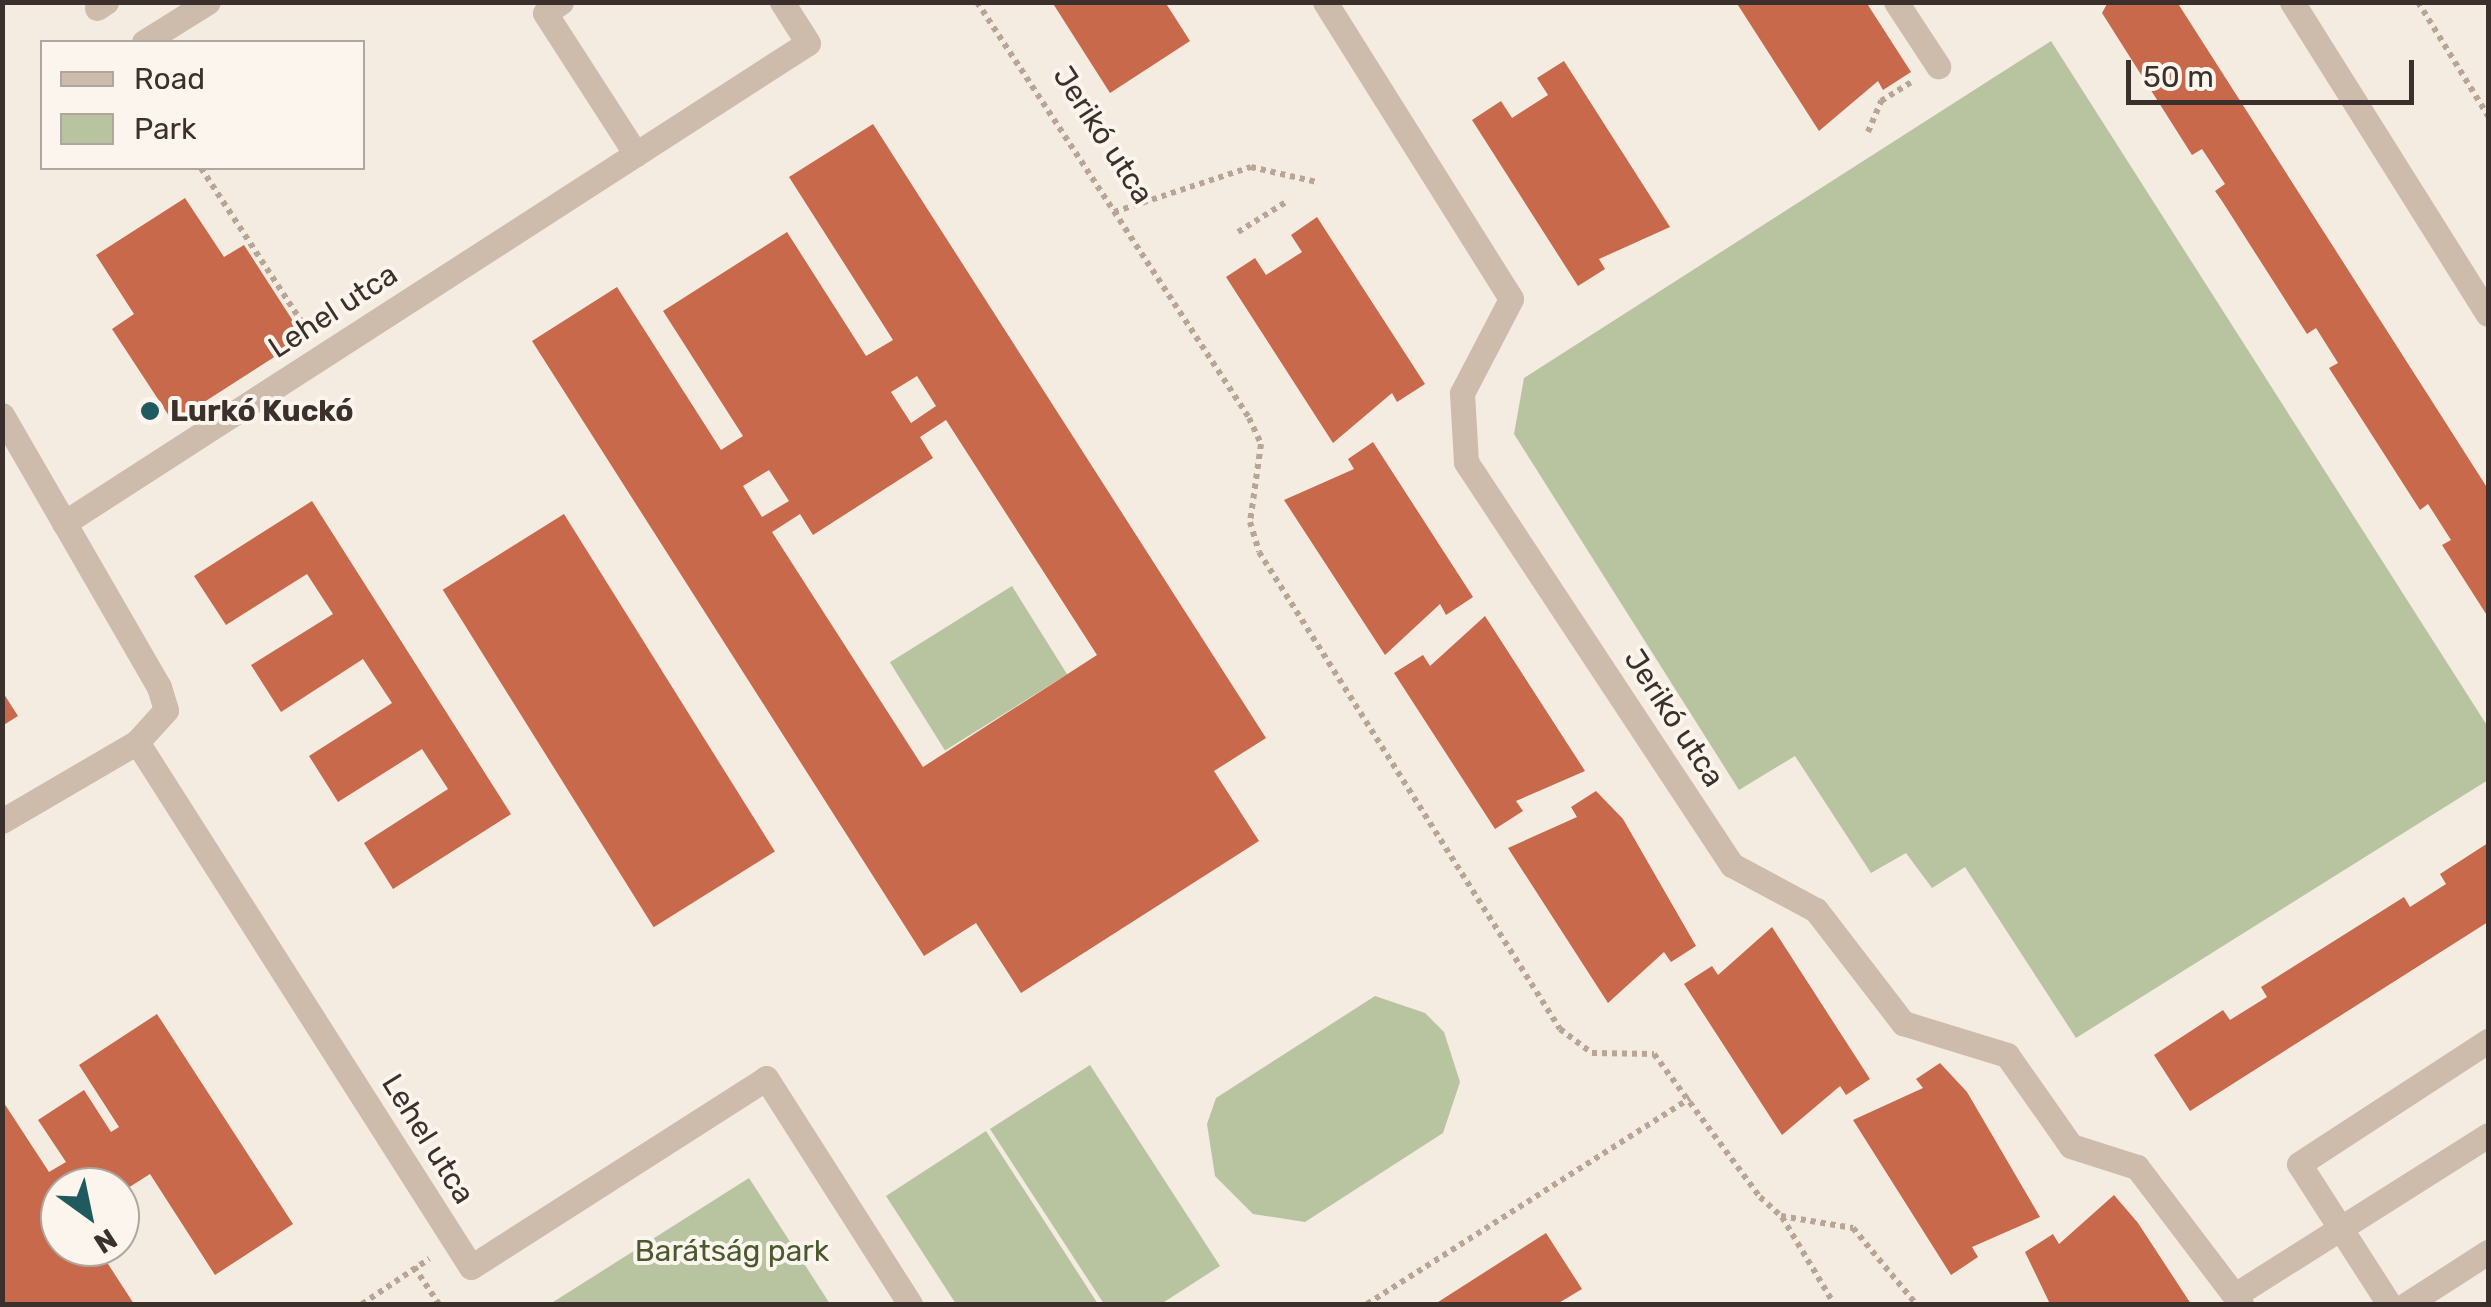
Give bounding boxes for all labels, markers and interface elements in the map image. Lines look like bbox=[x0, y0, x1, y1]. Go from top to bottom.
legend bbox=[40, 40, 365, 170]
scale bar bbox=[2131, 40, 2418, 102]
street label: Jerikó utca bbox=[1045, 59, 1161, 211]
text: 50 m bbox=[2143, 59, 2214, 95]
text: Road bbox=[134, 61, 205, 97]
text: Park bbox=[134, 111, 196, 147]
street label: Lehel utca bbox=[262, 256, 404, 366]
place label: Lurkó Kuckó bbox=[170, 393, 354, 429]
marker: Lurkó Kuckó bbox=[139, 400, 161, 422]
street label: Jerikó utca bbox=[1616, 642, 1732, 794]
street label: Lehel utca bbox=[374, 1068, 482, 1210]
north arrow bbox=[40, 1167, 140, 1267]
text: N bbox=[88, 1222, 123, 1260]
park label: Barátság park bbox=[635, 1233, 829, 1269]

